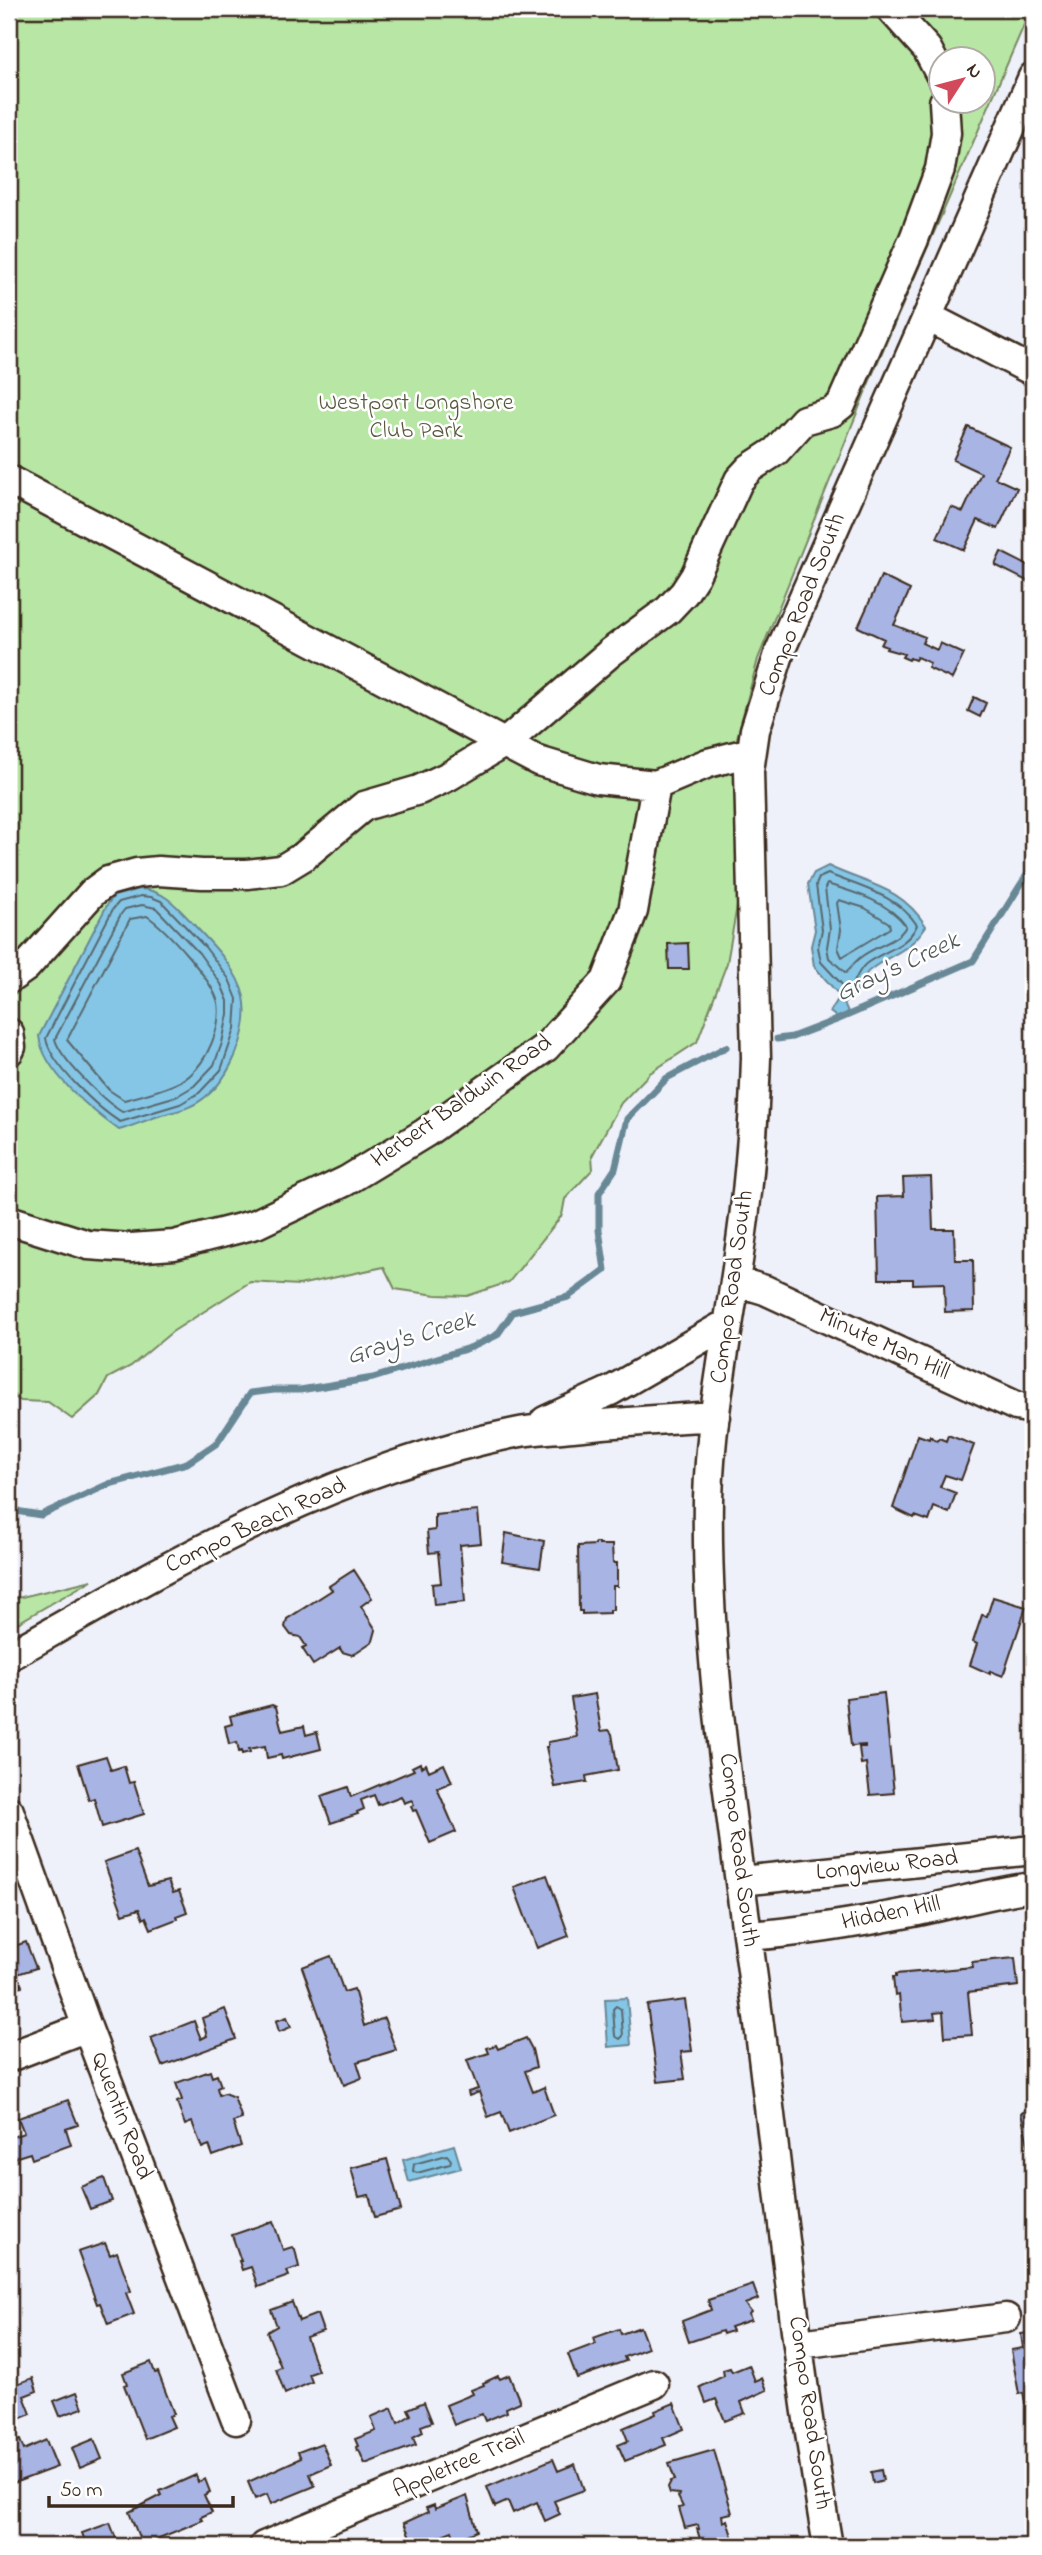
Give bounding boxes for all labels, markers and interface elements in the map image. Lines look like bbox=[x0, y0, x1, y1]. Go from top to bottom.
north arrow bbox=[926, 46, 996, 116]
text: N bbox=[959, 58, 989, 85]
park label: Westport Longshore Club Park bbox=[319, 386, 514, 449]
street label: Compo Road South bbox=[750, 508, 856, 702]
water label: Gray's Creek bbox=[830, 922, 967, 1013]
street label: Herbert Baldwin Road bbox=[364, 1026, 560, 1178]
street label: Compo Road South bbox=[702, 1188, 764, 1386]
street label: Minute Man Hill bbox=[813, 1299, 955, 1391]
water label: Gray's Creek bbox=[342, 1301, 481, 1377]
street label: Compo Beach Road bbox=[160, 1469, 353, 1583]
street label: Compo Road South bbox=[709, 1751, 767, 1949]
street label: Longview Road bbox=[814, 1841, 960, 1891]
street label: Hidden Hill bbox=[839, 1887, 943, 1941]
street label: Quentin Road bbox=[81, 2047, 162, 2185]
street label: Compo Road South bbox=[778, 2314, 840, 2512]
street label: Appletree Trail bbox=[388, 2421, 530, 2509]
scale bar bbox=[49, 2464, 233, 2508]
text: 50 m bbox=[60, 2476, 103, 2506]

